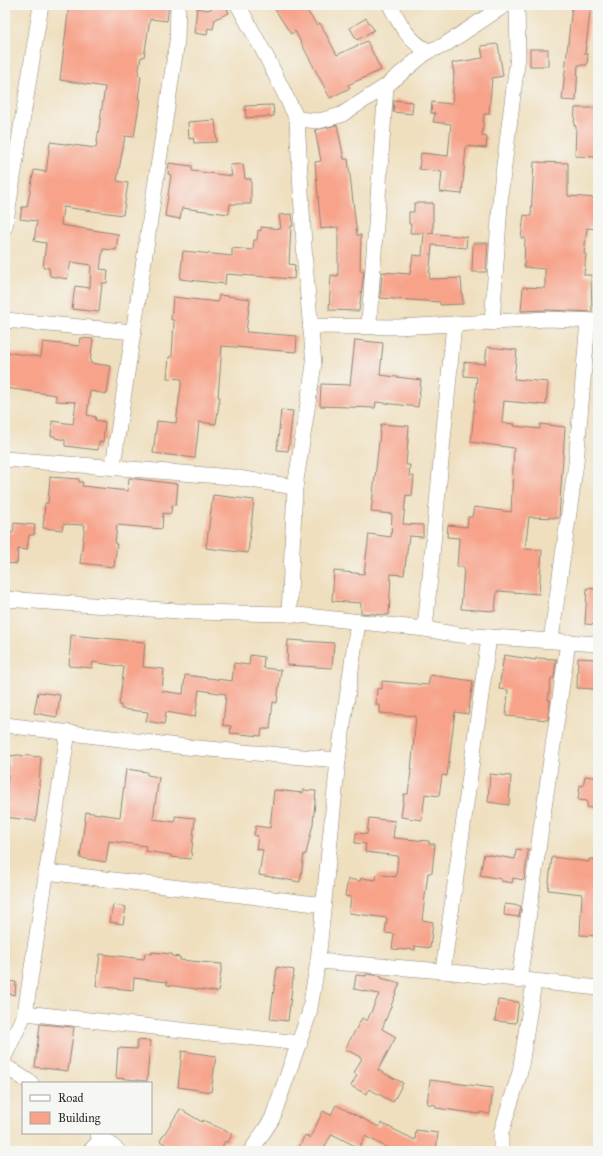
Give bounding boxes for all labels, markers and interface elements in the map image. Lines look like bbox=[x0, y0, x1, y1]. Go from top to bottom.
legend bbox=[22, 1082, 152, 1134]
text: Road bbox=[58, 1091, 84, 1105]
text: Building bbox=[58, 1111, 101, 1126]

